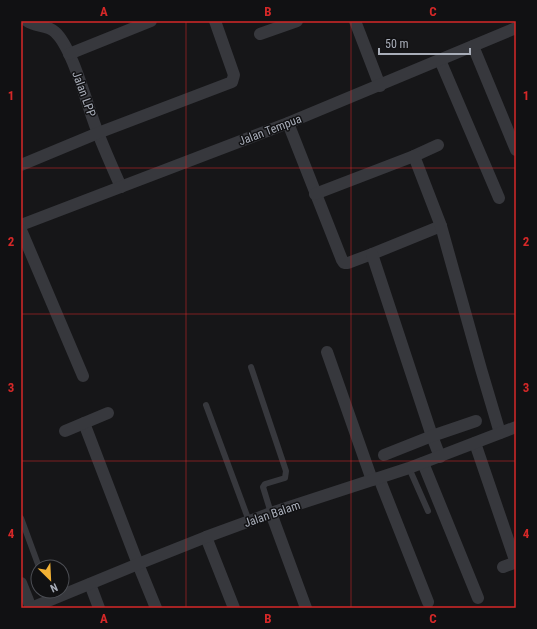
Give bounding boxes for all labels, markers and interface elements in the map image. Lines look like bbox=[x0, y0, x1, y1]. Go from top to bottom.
text: A bbox=[100, 4, 108, 19]
text: B bbox=[264, 4, 272, 19]
text: C bbox=[429, 4, 437, 19]
scale bar bbox=[379, 30, 470, 56]
text: 50 m bbox=[385, 37, 409, 51]
street label: Jalan LPP bbox=[69, 69, 99, 119]
text: 1 bbox=[8, 88, 14, 103]
text: 1 bbox=[523, 88, 529, 103]
street label: Jalan Tempua bbox=[237, 112, 304, 148]
text: 2 bbox=[8, 234, 15, 249]
text: 2 bbox=[523, 234, 530, 249]
text: 3 bbox=[8, 380, 14, 395]
text: 3 bbox=[523, 380, 529, 395]
street label: Jalan Balam bbox=[242, 498, 302, 530]
text: 4 bbox=[8, 526, 15, 541]
text: 4 bbox=[523, 526, 530, 541]
north arrow bbox=[30, 559, 70, 599]
text: N bbox=[48, 580, 60, 595]
text: A bbox=[100, 611, 108, 626]
text: B bbox=[264, 611, 272, 626]
text: C bbox=[429, 611, 437, 626]

